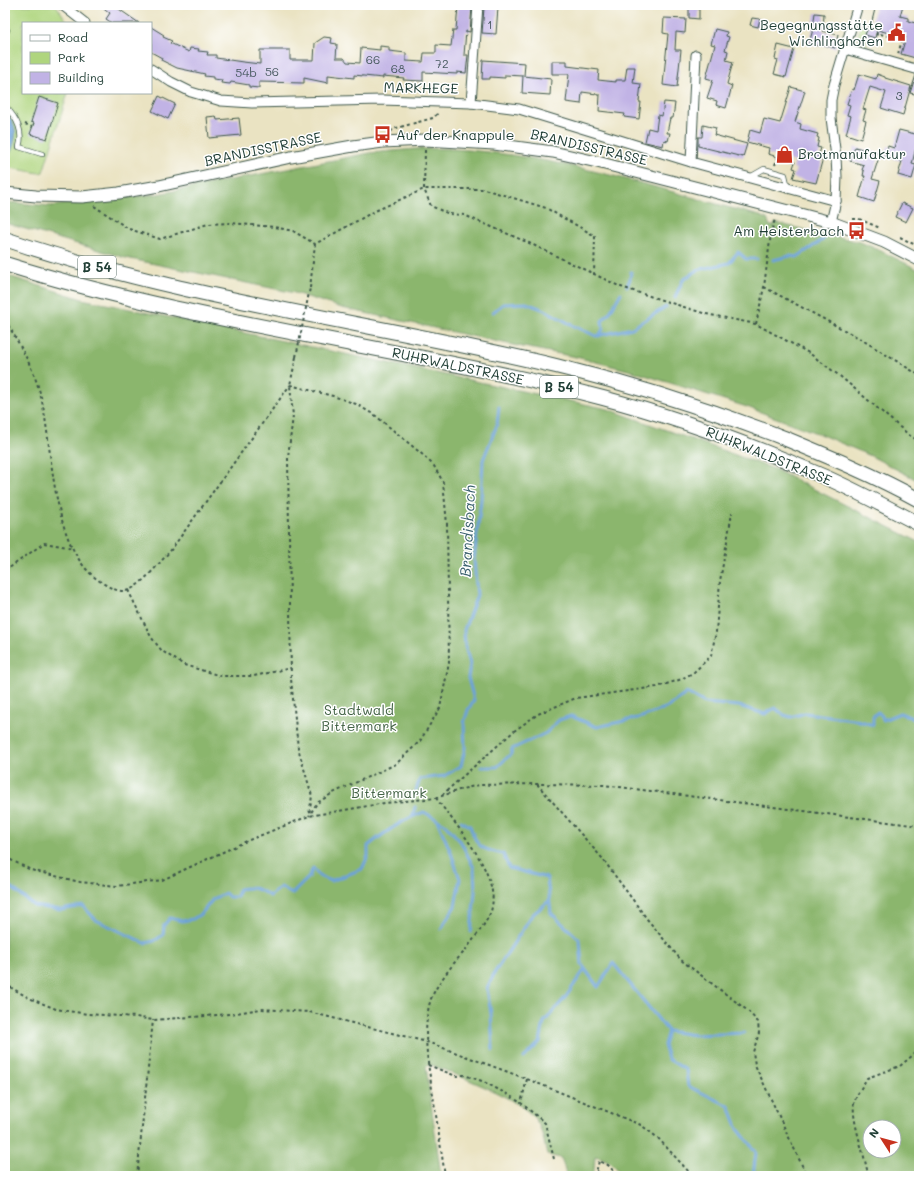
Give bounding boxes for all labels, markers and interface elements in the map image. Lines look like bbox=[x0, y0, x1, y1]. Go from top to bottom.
place label: Begegnungsstätte Wichlinghofen bbox=[760, 15, 883, 50]
house number: 1 bbox=[487, 16, 493, 32]
legend bbox=[22, 22, 152, 94]
public building icon: Begegnungsstätte Wichlinghofen bbox=[886, 23, 906, 43]
text: Road bbox=[58, 29, 88, 45]
text: Park bbox=[58, 49, 85, 65]
house number: 66 bbox=[366, 51, 380, 67]
house number: 72 bbox=[435, 55, 449, 71]
house number: 68 bbox=[391, 60, 405, 76]
house number: 56 bbox=[265, 63, 279, 79]
house number: 54b bbox=[235, 64, 257, 80]
text: Building bbox=[58, 69, 104, 85]
street label: MARKHEGE bbox=[383, 77, 459, 98]
house number: 3 bbox=[895, 87, 903, 103]
street label: BRANDISSTRASSE bbox=[529, 124, 649, 169]
bus stop icon: Auf der Knappule bbox=[373, 125, 393, 145]
place label: Auf der Knappule bbox=[396, 125, 514, 144]
street label: BRANDISSTRASSE bbox=[202, 127, 323, 170]
shop icon: Brotmanufaktur bbox=[775, 144, 795, 164]
place label: Brotmanufaktur bbox=[798, 144, 906, 163]
place label: Am Heisterbach bbox=[733, 221, 844, 240]
bus stop icon: Am Heisterbach bbox=[847, 221, 867, 241]
road number: B 54 bbox=[78, 256, 116, 278]
street label: RUHRWALDSTRASSE bbox=[390, 342, 526, 389]
road number: B 54 bbox=[540, 376, 578, 398]
street label: RUHRWALDSTRASSE bbox=[703, 422, 835, 490]
water label: Brandisbach bbox=[455, 484, 479, 577]
park label: Stadtwald Bittermark bbox=[321, 700, 397, 735]
park label: Bittermark bbox=[351, 783, 427, 802]
north arrow bbox=[862, 1119, 902, 1159]
text: N bbox=[865, 1125, 882, 1141]

